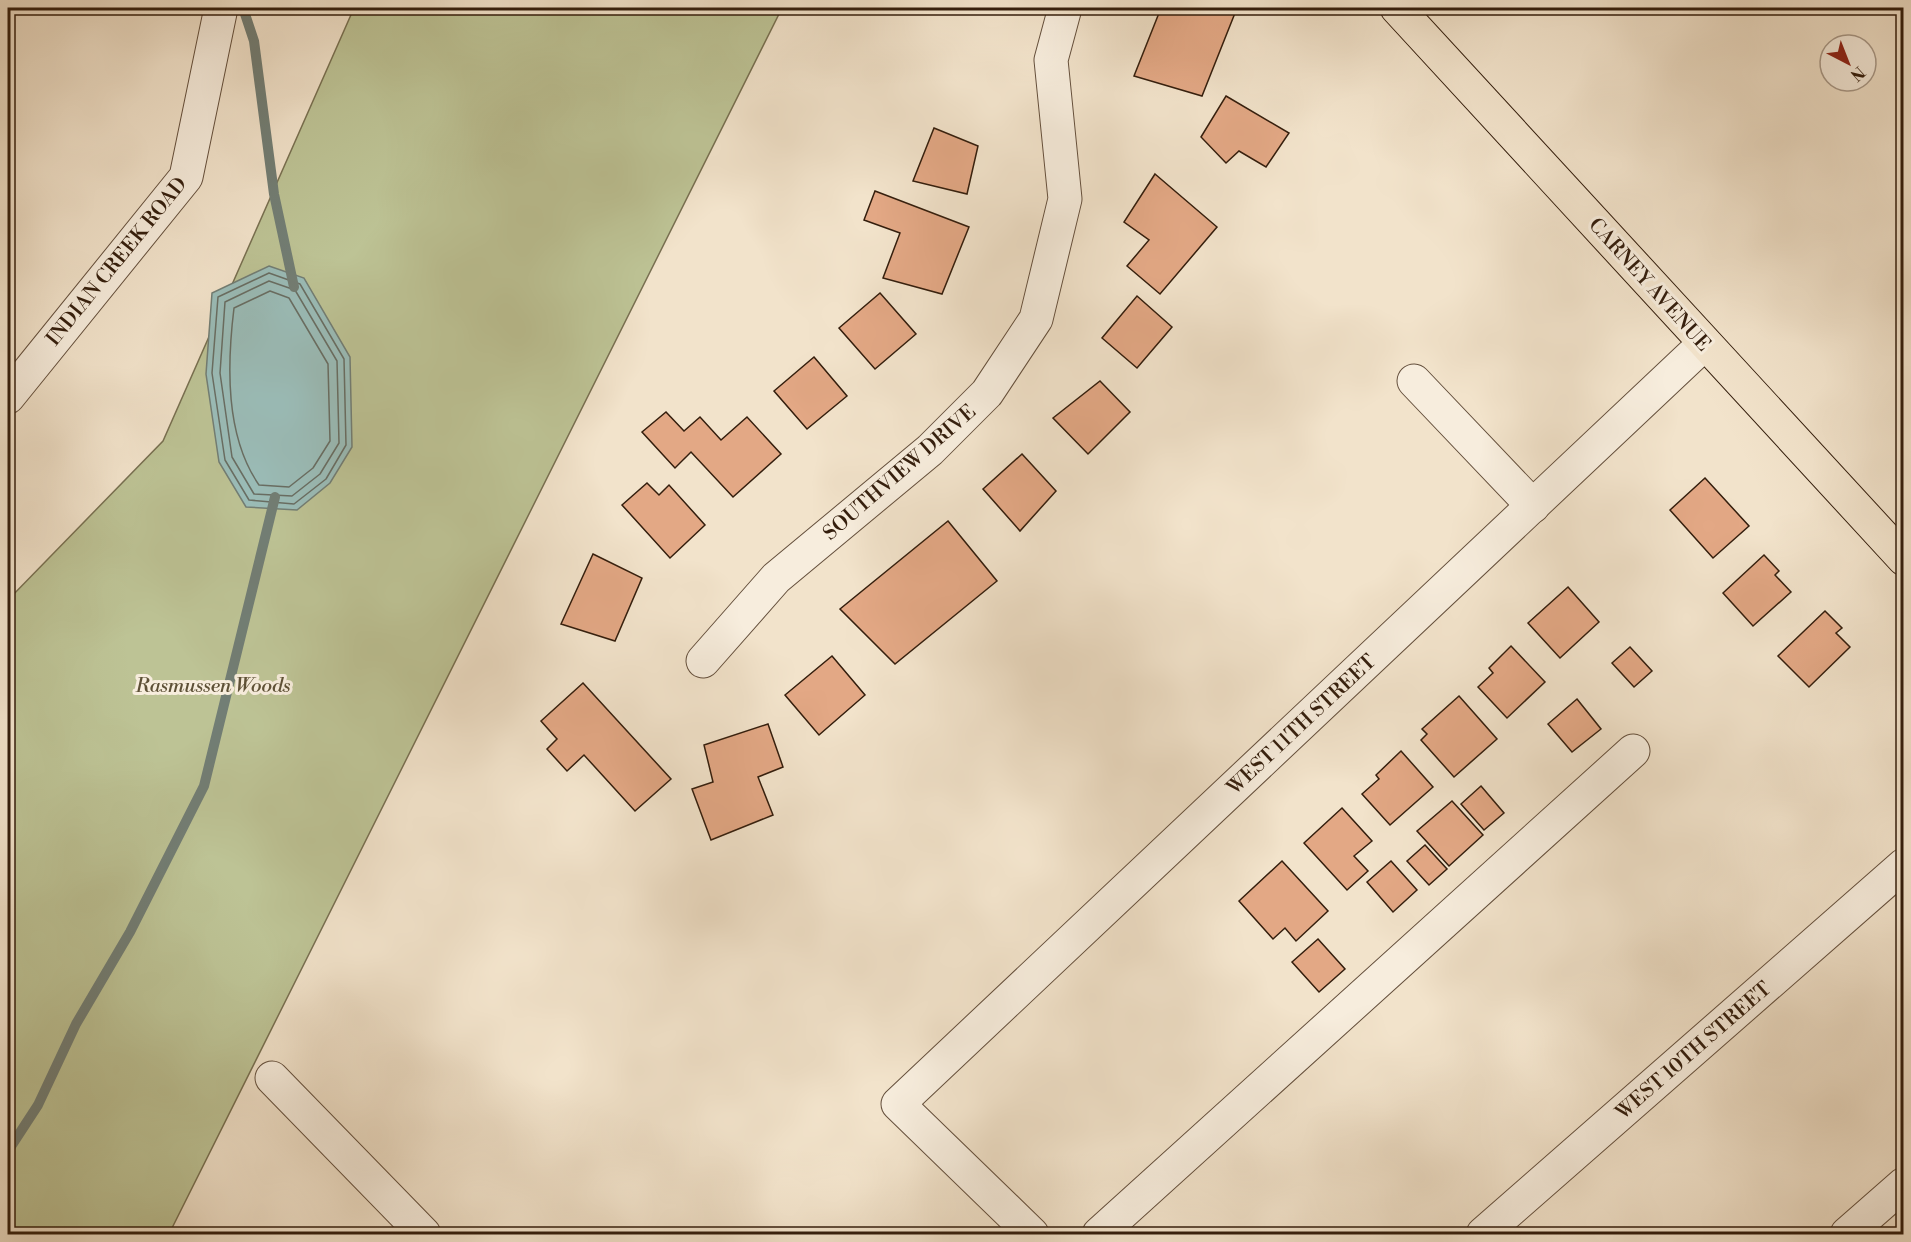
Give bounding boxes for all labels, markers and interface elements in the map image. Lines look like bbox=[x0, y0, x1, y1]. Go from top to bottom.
north arrow bbox=[1818, 33, 1878, 93]
text: N bbox=[1846, 62, 1869, 85]
street label: INDIAN CREEK ROAD bbox=[41, 173, 193, 351]
street label: CARNEY AVENUE bbox=[1582, 213, 1715, 357]
street label: SOUTHVIEW DRIVE bbox=[818, 400, 982, 546]
street label: WEST 11TH STREET bbox=[1222, 650, 1382, 801]
park label: Rasmussen Woods bbox=[134, 674, 291, 699]
street label: WEST 10TH STREET bbox=[1610, 977, 1777, 1126]

